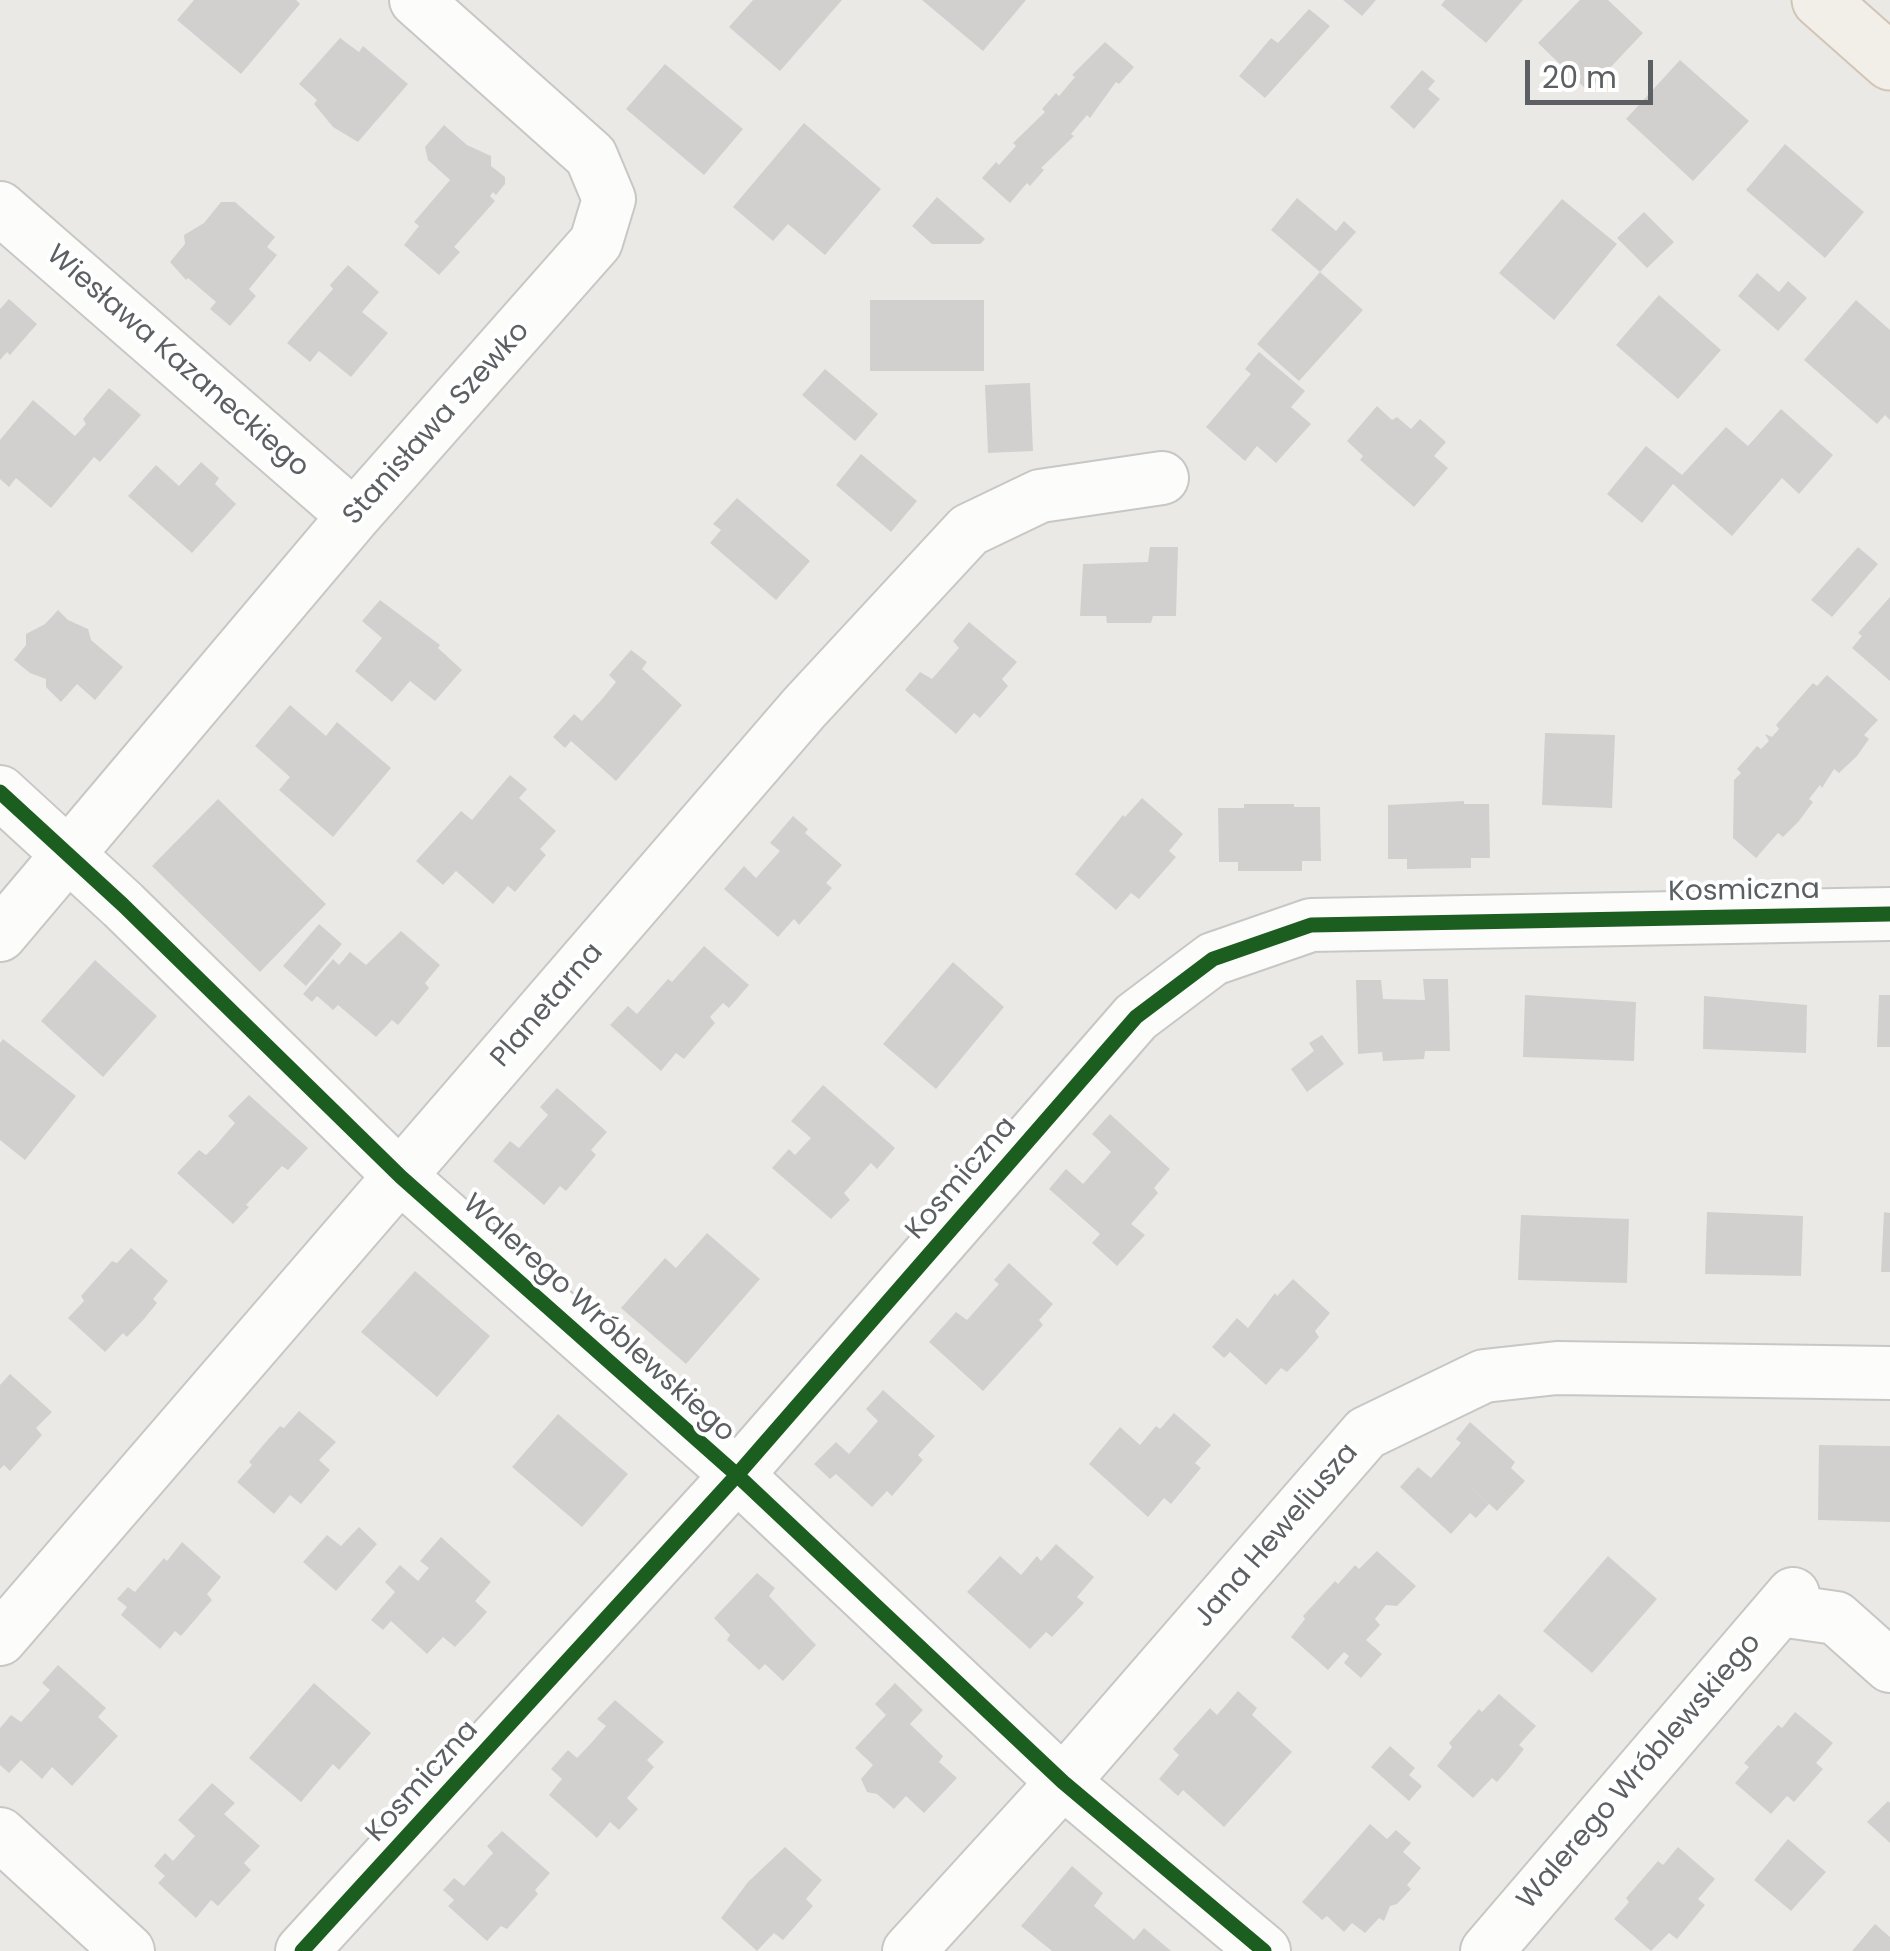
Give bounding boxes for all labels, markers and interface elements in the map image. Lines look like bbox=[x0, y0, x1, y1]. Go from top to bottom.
scale bar bbox=[1530, 40, 1658, 102]
text: 20 m bbox=[1542, 56, 1617, 99]
street label: Wiesława Kazaneckiego bbox=[39, 239, 315, 485]
street label: Stanisława Szewko bbox=[337, 315, 537, 533]
street label: Kosmiczna bbox=[1668, 874, 1820, 910]
street label: Planetarna bbox=[485, 937, 611, 1075]
street label: Kosmiczna bbox=[900, 1111, 1024, 1247]
street label: Walerego Wróblewskiego bbox=[455, 1188, 741, 1450]
street label: Jana Heweliusza bbox=[1188, 1437, 1366, 1635]
street label: Walerego Wróblewskiego bbox=[1511, 1627, 1769, 1917]
street label: Kosmiczna bbox=[360, 1714, 486, 1850]

